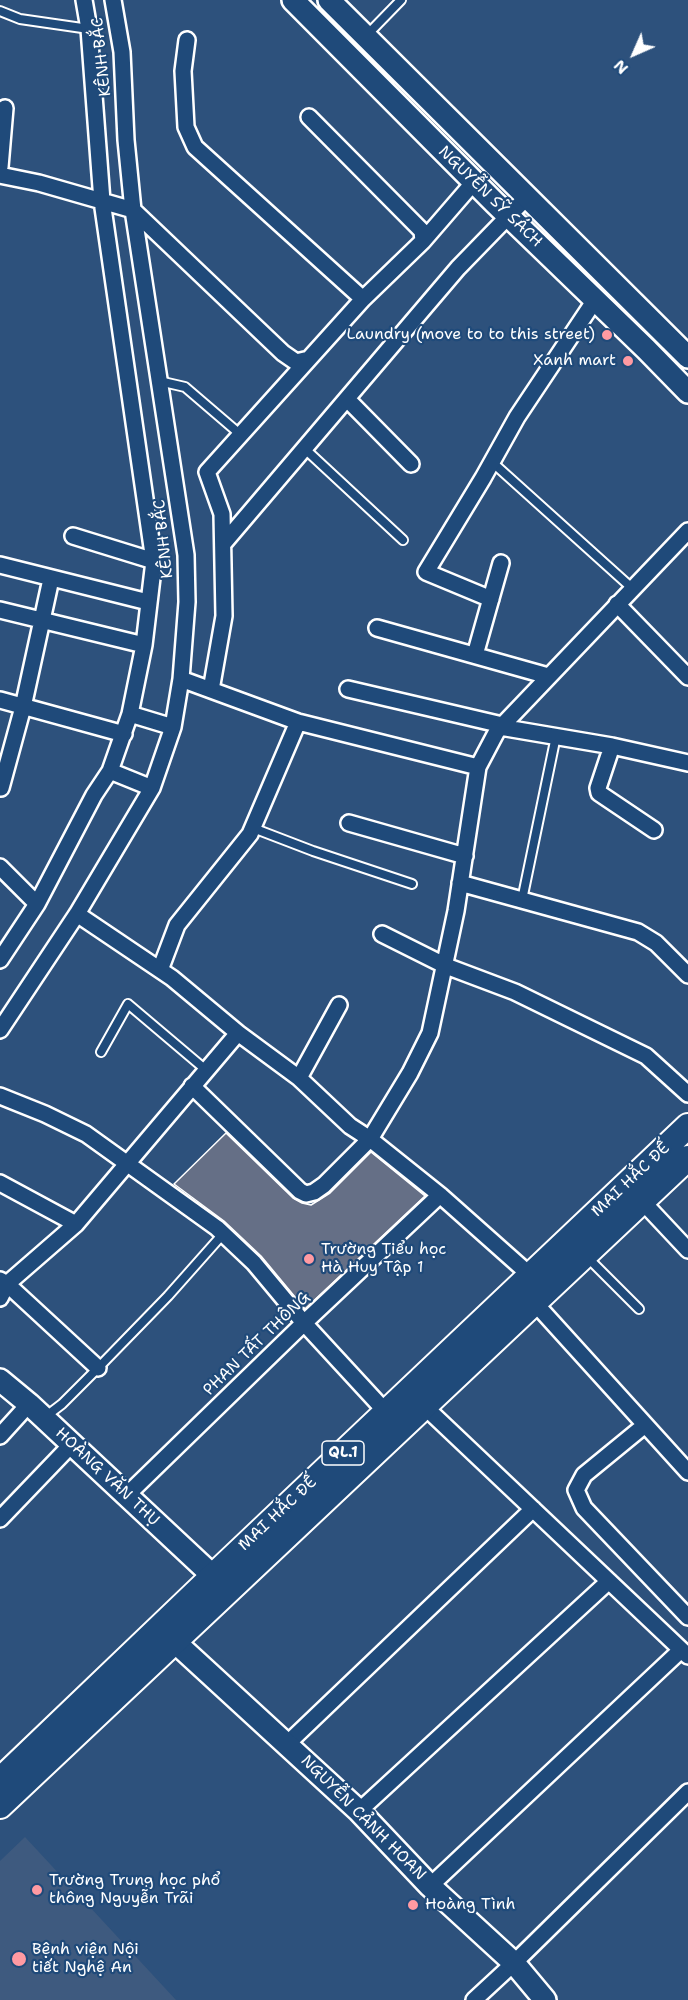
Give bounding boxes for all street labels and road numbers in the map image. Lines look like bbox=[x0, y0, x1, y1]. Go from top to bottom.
street label: KÊNH BẮC bbox=[88, 16, 116, 98]
street label: NGUYỄN SỸ SÁCH bbox=[434, 142, 546, 252]
street label: KÊNH BẮC bbox=[150, 498, 178, 580]
street label: MAI HẮC ĐẾ bbox=[588, 1139, 674, 1221]
street label: PHAN TẤT THÔNG bbox=[200, 1288, 314, 1400]
street label: HOÀNG VĂN THỤ bbox=[51, 1424, 163, 1530]
road number: QL.1 bbox=[322, 1441, 364, 1465]
street label: MAI HẮC ĐẾ bbox=[235, 1473, 321, 1555]
street label: NGUYỄN CẢNH HOAN bbox=[296, 1751, 430, 1885]

